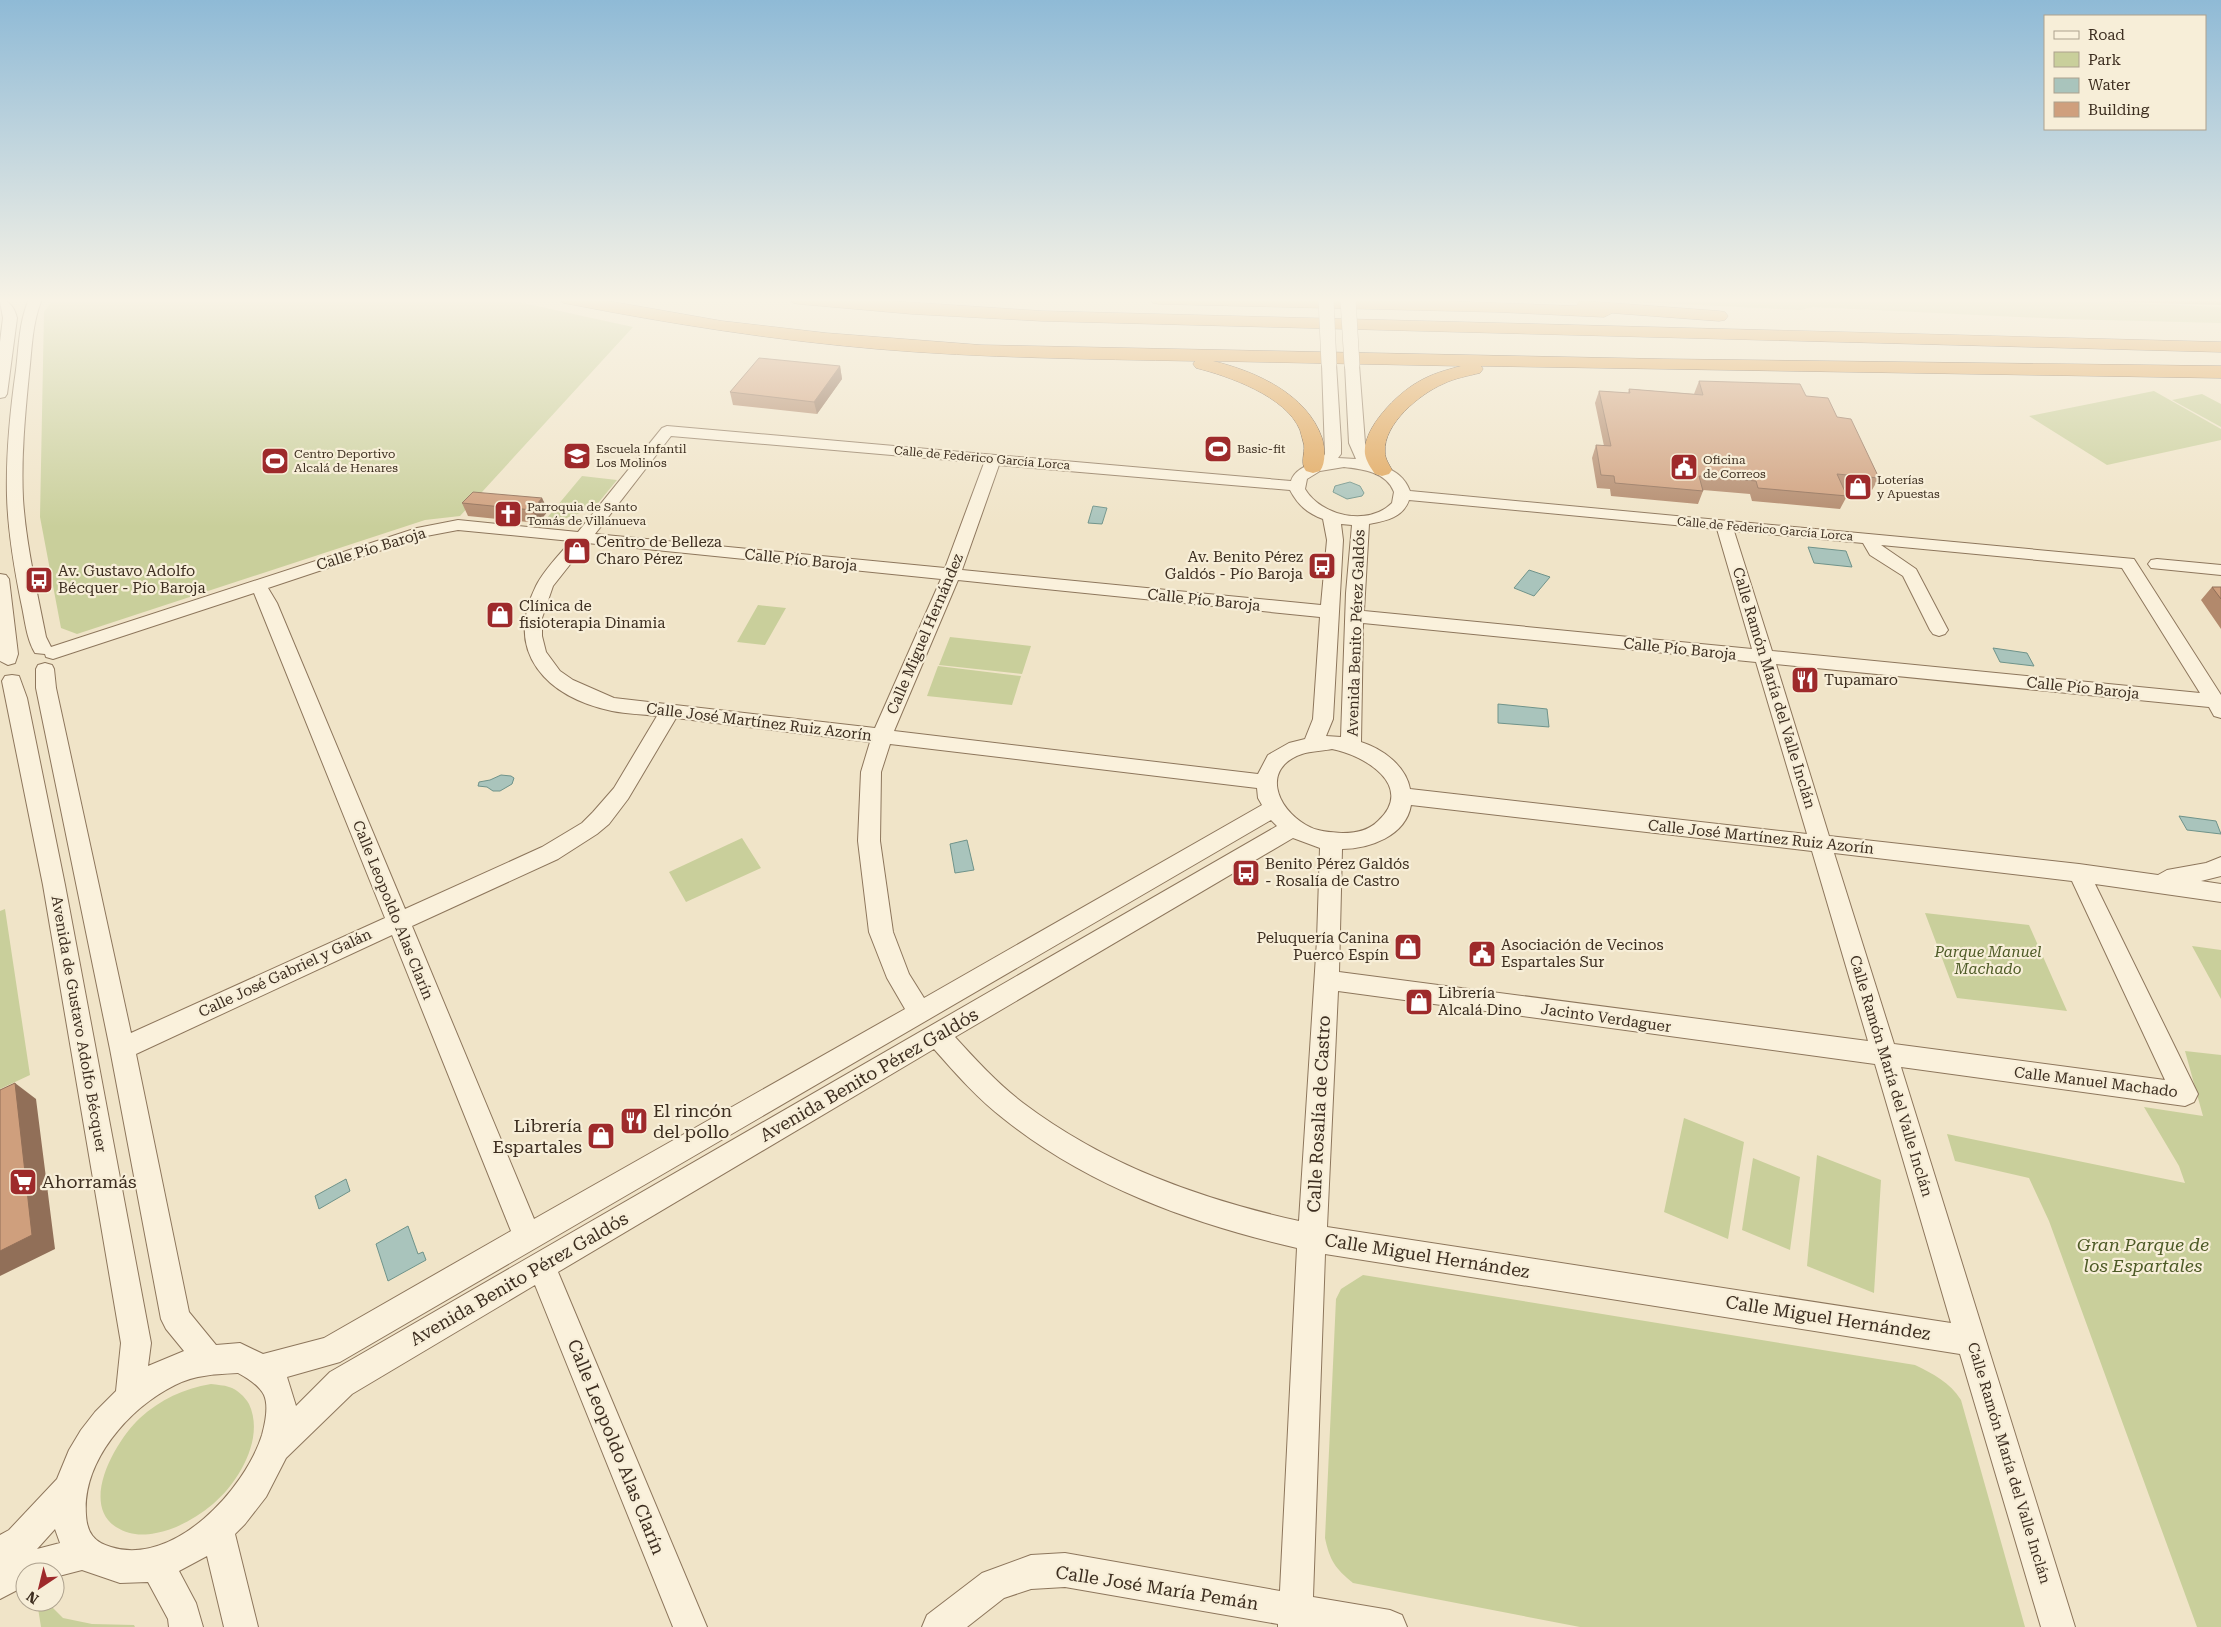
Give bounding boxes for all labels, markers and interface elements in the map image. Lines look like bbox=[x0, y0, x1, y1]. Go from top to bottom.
legend bbox=[2044, 15, 2206, 130]
text: Road bbox=[2088, 26, 2125, 44]
text: Park bbox=[2088, 51, 2122, 69]
text: Water bbox=[2088, 76, 2130, 94]
text: Building bbox=[2088, 101, 2150, 119]
sports icon: Basic-fit bbox=[1203, 434, 1233, 464]
school or university icon: Escuela Infantil Los Molinos bbox=[562, 441, 592, 471]
place label: Escuela Infantil Los Molinos bbox=[596, 442, 687, 470]
place label: Basic-fit bbox=[1237, 442, 1286, 456]
street label: Calle de Federico García Lorca bbox=[893, 443, 1071, 473]
sports icon: Centro Deportivo Alcalá de Henares bbox=[260, 446, 290, 476]
place label: Centro Deportivo Alcalá de Henares bbox=[294, 447, 398, 475]
public building icon: Oficina de Correos bbox=[1669, 452, 1699, 482]
place label: Oficina de Correos bbox=[1703, 453, 1766, 481]
shop icon: Loterías y Apuestas bbox=[1843, 472, 1873, 502]
place label: Loterías y Apuestas bbox=[1877, 473, 1940, 501]
church icon: Parroquia de Santo Tomás de Villanueva bbox=[493, 499, 523, 529]
place label: Parroquia de Santo Tomás de Villanueva bbox=[527, 500, 647, 528]
street label: Calle de Federico García Lorca bbox=[1676, 514, 1854, 544]
street label: Calle Pío Baroja bbox=[314, 524, 428, 574]
street label: Avenida Benito Pérez Galdós bbox=[1343, 529, 1369, 737]
place label: Centro de Belleza Charo Pérez bbox=[596, 533, 722, 568]
shop icon: Centro de Belleza Charo Pérez bbox=[562, 536, 592, 566]
street label: Calle Pío Baroja bbox=[744, 545, 858, 575]
place label: Av. Benito Pérez Galdós - Pío Baroja bbox=[1165, 548, 1303, 583]
street label: Calle Miguel Hernández bbox=[883, 551, 967, 717]
bus stop icon: Av. Benito Pérez Galdós - Pío Baroja bbox=[1307, 551, 1337, 581]
place label: Av. Gustavo Adolfo Bécquer - Pío Baroja bbox=[58, 562, 206, 597]
bus stop icon: Av. Gustavo Adolfo Bécquer - Pío Baroja bbox=[24, 565, 54, 595]
street label: Calle Ramón María del Valle Inclán bbox=[1729, 565, 1819, 811]
street label: Calle Pío Baroja bbox=[1147, 585, 1261, 615]
place label: Clínica de fisioterapia Dinamia bbox=[519, 597, 665, 632]
shop icon: Clínica de fisioterapia Dinamia bbox=[485, 600, 515, 630]
street label: Calle Pío Baroja bbox=[1623, 634, 1737, 664]
restaurant icon: Tupamaro bbox=[1790, 665, 1820, 695]
place label: Tupamaro bbox=[1824, 671, 1898, 689]
street label: Calle Pío Baroja bbox=[2026, 673, 2140, 703]
street label: Calle José Martínez Ruiz Azorín bbox=[645, 699, 873, 745]
street label: Calle José Martínez Ruiz Azorín bbox=[1647, 816, 1875, 858]
street label: Calle Leopoldo Alas Clarín bbox=[349, 818, 437, 1003]
place label: Benito Pérez Galdós - Rosalía de Castro bbox=[1265, 855, 1409, 890]
bus stop icon: Benito Pérez Galdós - Rosalía de Castro bbox=[1231, 858, 1261, 888]
street label: Avenida de Gustavo Adolfo Bécquer bbox=[48, 894, 110, 1154]
street label: Calle José Gabriel y Galán bbox=[196, 925, 375, 1021]
place label: Peluquería Canina Puerco Espín bbox=[1256, 929, 1389, 964]
shop icon: Peluquería Canina Puerco Espín bbox=[1393, 932, 1423, 962]
place label: Asociación de Vecinos Espartales Sur bbox=[1501, 936, 1664, 971]
public building icon: Asociación de Vecinos Espartales Sur bbox=[1467, 939, 1497, 969]
park label: Parque Manuel Machado bbox=[1933, 943, 2042, 978]
street label: Calle Ramón María del Valle Inclán bbox=[1846, 953, 1936, 1199]
place label: Librería Alcalá Dino bbox=[1438, 984, 1522, 1019]
shop icon: Librería Alcalá Dino bbox=[1404, 987, 1434, 1017]
street label: Jacinto Verdaguer bbox=[1540, 1000, 1672, 1036]
street label: Avenida Benito Pérez Galdós bbox=[756, 1003, 982, 1146]
street label: Calle Rosalía de Castro bbox=[1303, 1015, 1334, 1213]
street label: Calle Manuel Machado bbox=[2013, 1063, 2179, 1101]
place label: El rincón del pollo bbox=[653, 1100, 733, 1142]
restaurant icon: El rincón del pollo bbox=[619, 1106, 649, 1136]
place label: Librería Espartales bbox=[492, 1115, 582, 1157]
shop icon: Librería Espartales bbox=[586, 1121, 616, 1151]
supermarket icon: Ahorramás bbox=[8, 1167, 38, 1197]
place label: Ahorramás bbox=[42, 1171, 137, 1192]
street label: Avenida Benito Pérez Galdós bbox=[406, 1207, 632, 1350]
street label: Calle Miguel Hernández bbox=[1323, 1229, 1532, 1282]
park label: Gran Parque de los Espartales bbox=[2077, 1234, 2209, 1276]
street label: Calle Miguel Hernández bbox=[1724, 1291, 1933, 1344]
street label: Calle Leopoldo Alas Clarín bbox=[564, 1336, 669, 1558]
street label: Calle Ramón María del Valle Inclán bbox=[1964, 1340, 2054, 1586]
street label: Calle José María Pemán bbox=[1054, 1561, 1260, 1614]
north arrow bbox=[15, 1562, 65, 1612]
text: N bbox=[23, 1588, 42, 1607]

